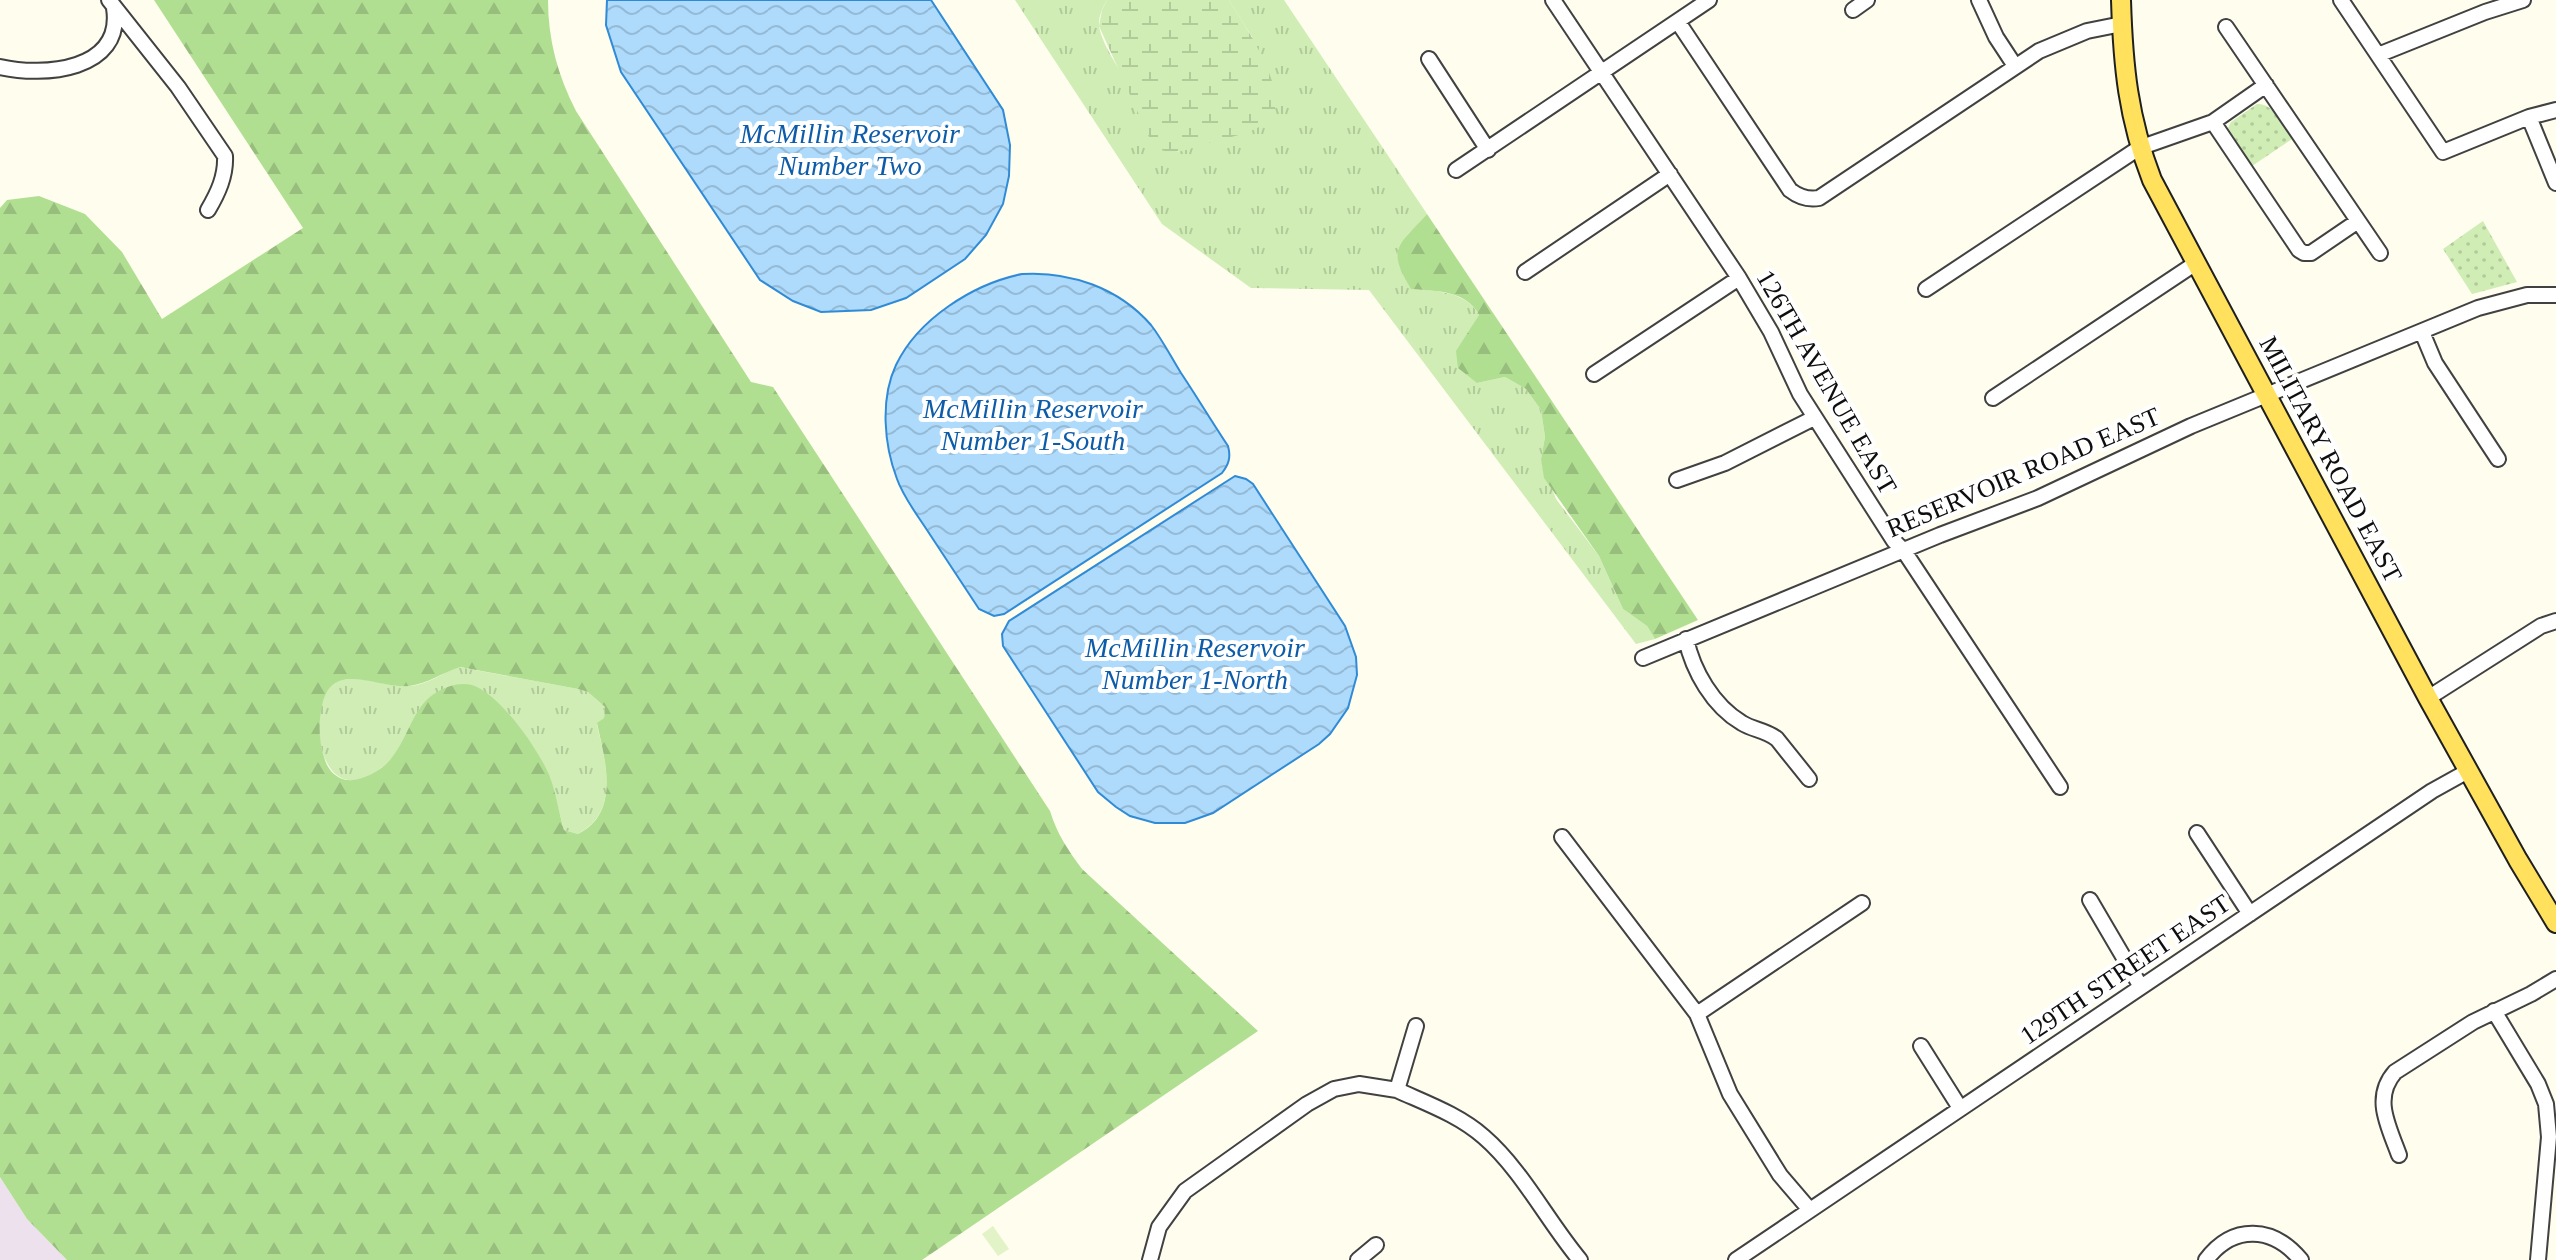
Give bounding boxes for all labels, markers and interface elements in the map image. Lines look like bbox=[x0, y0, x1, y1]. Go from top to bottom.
water label: McMillin Reservoir Number Two bbox=[739, 118, 960, 181]
street label: 126TH AVENUE EAST bbox=[1751, 265, 1903, 499]
street label: MILITARY ROAD EAST bbox=[2253, 331, 2408, 587]
water label: McMillin Reservoir Number 1-South bbox=[922, 393, 1143, 456]
street label: RESERVOIR ROAD EAST bbox=[1882, 402, 2164, 543]
water label: McMillin Reservoir Number 1-North bbox=[1084, 632, 1305, 695]
street label: 129TH STREET EAST bbox=[2015, 888, 2236, 1050]

